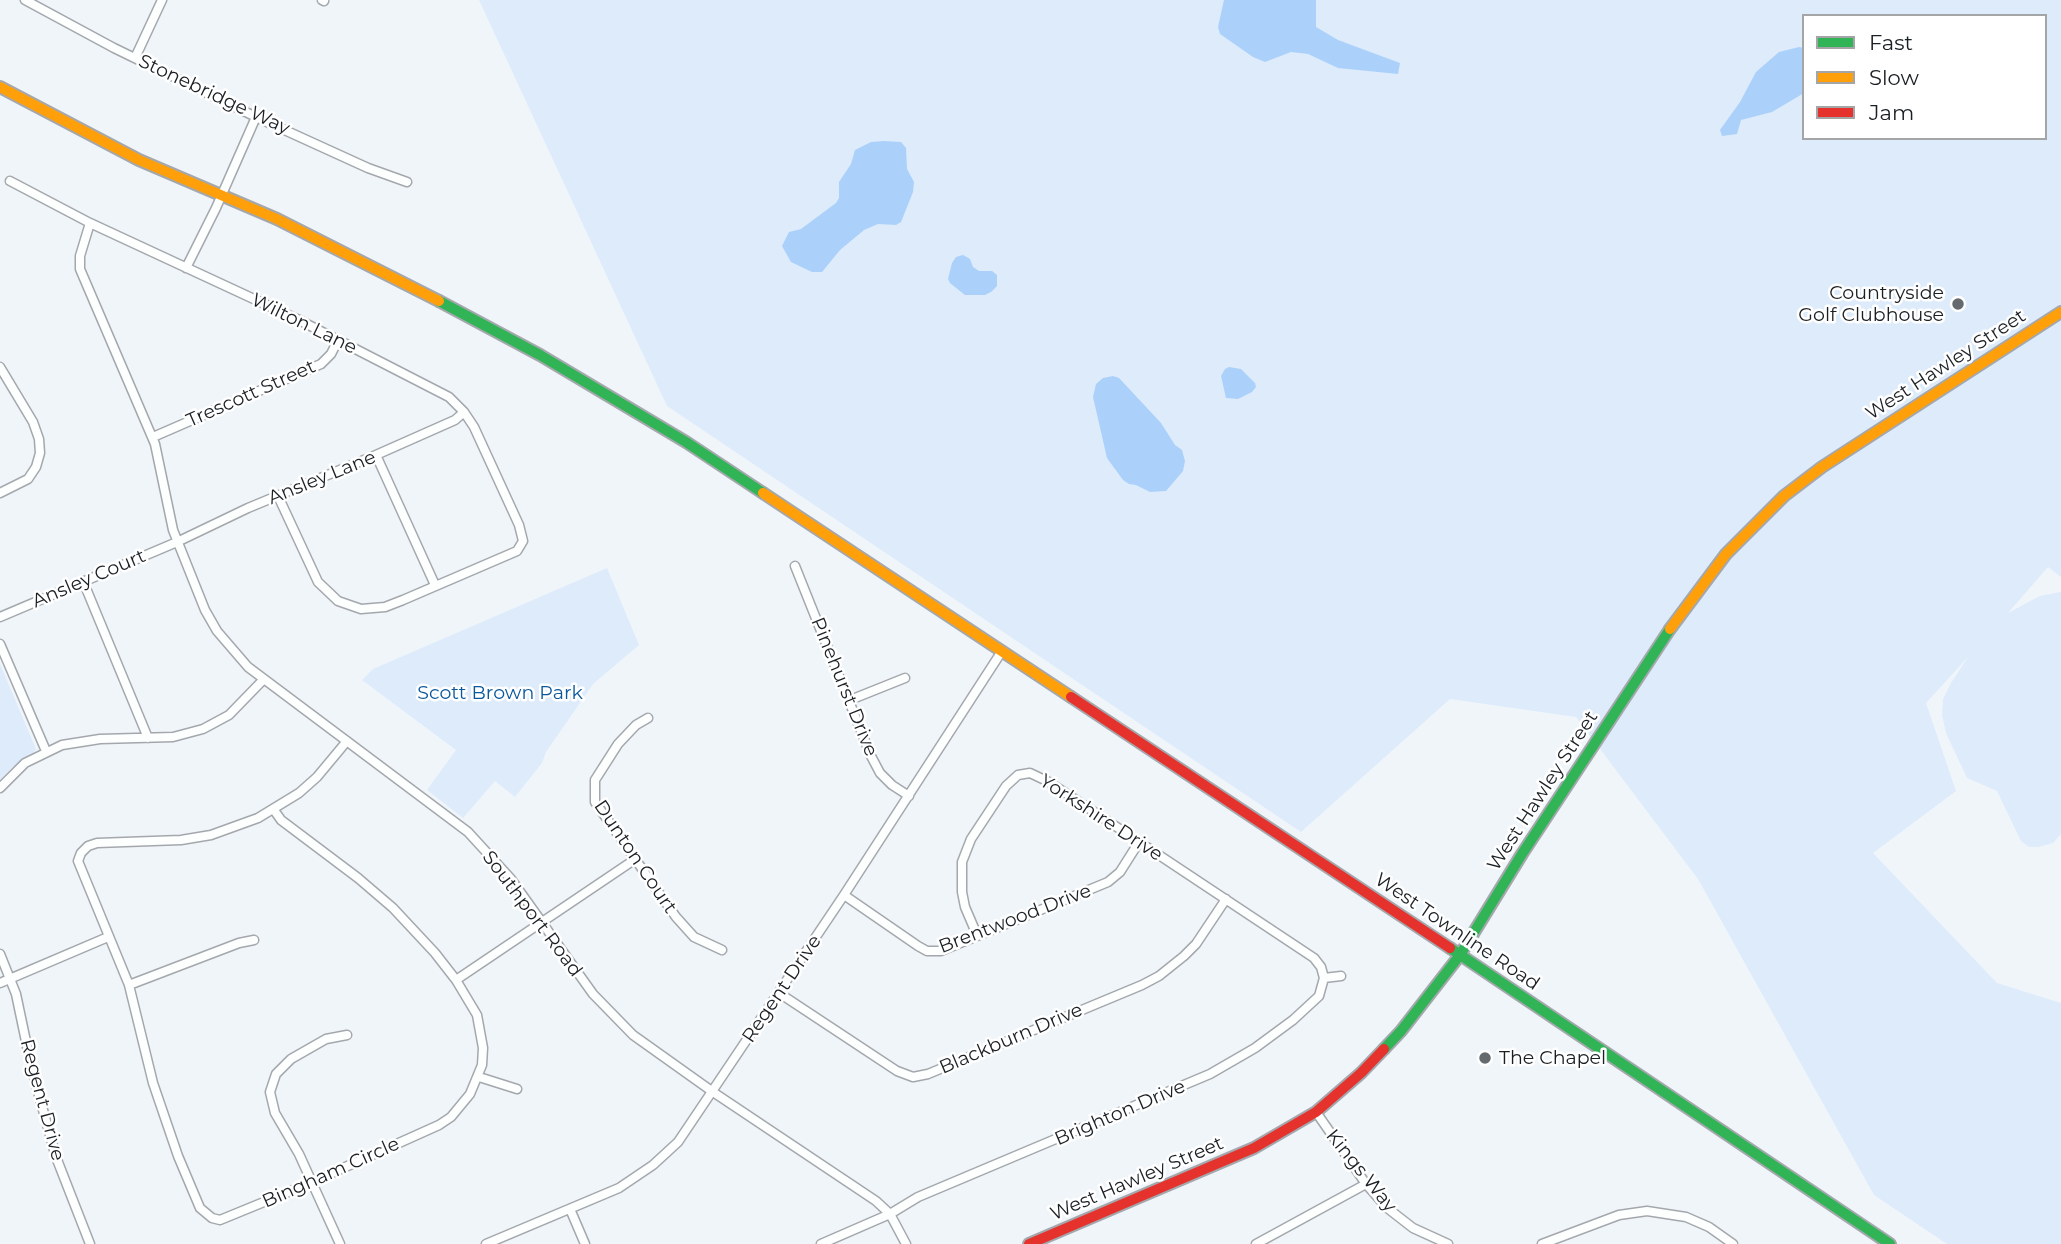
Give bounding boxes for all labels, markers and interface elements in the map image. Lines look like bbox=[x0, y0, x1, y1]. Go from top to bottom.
legend bbox=[1802, 14, 2047, 140]
text: Fast bbox=[1869, 30, 1913, 55]
street label: Stonebridge Way bbox=[135, 50, 293, 140]
text: Slow bbox=[1869, 65, 1919, 90]
text: Jam bbox=[1869, 100, 1914, 125]
place label: Countryside Golf Clubhouse bbox=[1798, 282, 1944, 326]
street label: Wilton Lane bbox=[247, 289, 361, 359]
marker: Countryside Golf Clubhouse bbox=[1950, 296, 1966, 312]
street label: West Hawley Street bbox=[1862, 305, 2030, 425]
street label: Trescott Street bbox=[183, 355, 319, 433]
street label: Ansley Lane bbox=[265, 446, 379, 510]
street label: Ansley Court bbox=[29, 545, 149, 613]
street label: Pinehurst Drive bbox=[806, 614, 882, 760]
park label: Scott Brown Park bbox=[417, 682, 583, 704]
street label: West Hawley Street bbox=[1483, 707, 1603, 875]
street label: Yorkshire Drive bbox=[1035, 770, 1167, 866]
street label: Dunton Court bbox=[589, 796, 681, 918]
street label: Southport Road bbox=[477, 846, 587, 982]
street label: West Townline Road bbox=[1370, 868, 1544, 996]
street label: Brentwood Drive bbox=[936, 879, 1094, 959]
street label: Regent Drive bbox=[738, 931, 826, 1047]
street label: Blackburn Drive bbox=[936, 999, 1086, 1079]
street label: Regent Drive bbox=[15, 1037, 69, 1163]
place label: The Chapel bbox=[1499, 1047, 1606, 1069]
marker: The Chapel bbox=[1477, 1050, 1493, 1066]
street label: Brighton Drive bbox=[1051, 1075, 1189, 1151]
street label: Kings Way bbox=[1321, 1125, 1401, 1217]
street label: West Hawley Street bbox=[1047, 1132, 1227, 1226]
street label: Bingham Circle bbox=[259, 1133, 403, 1213]

